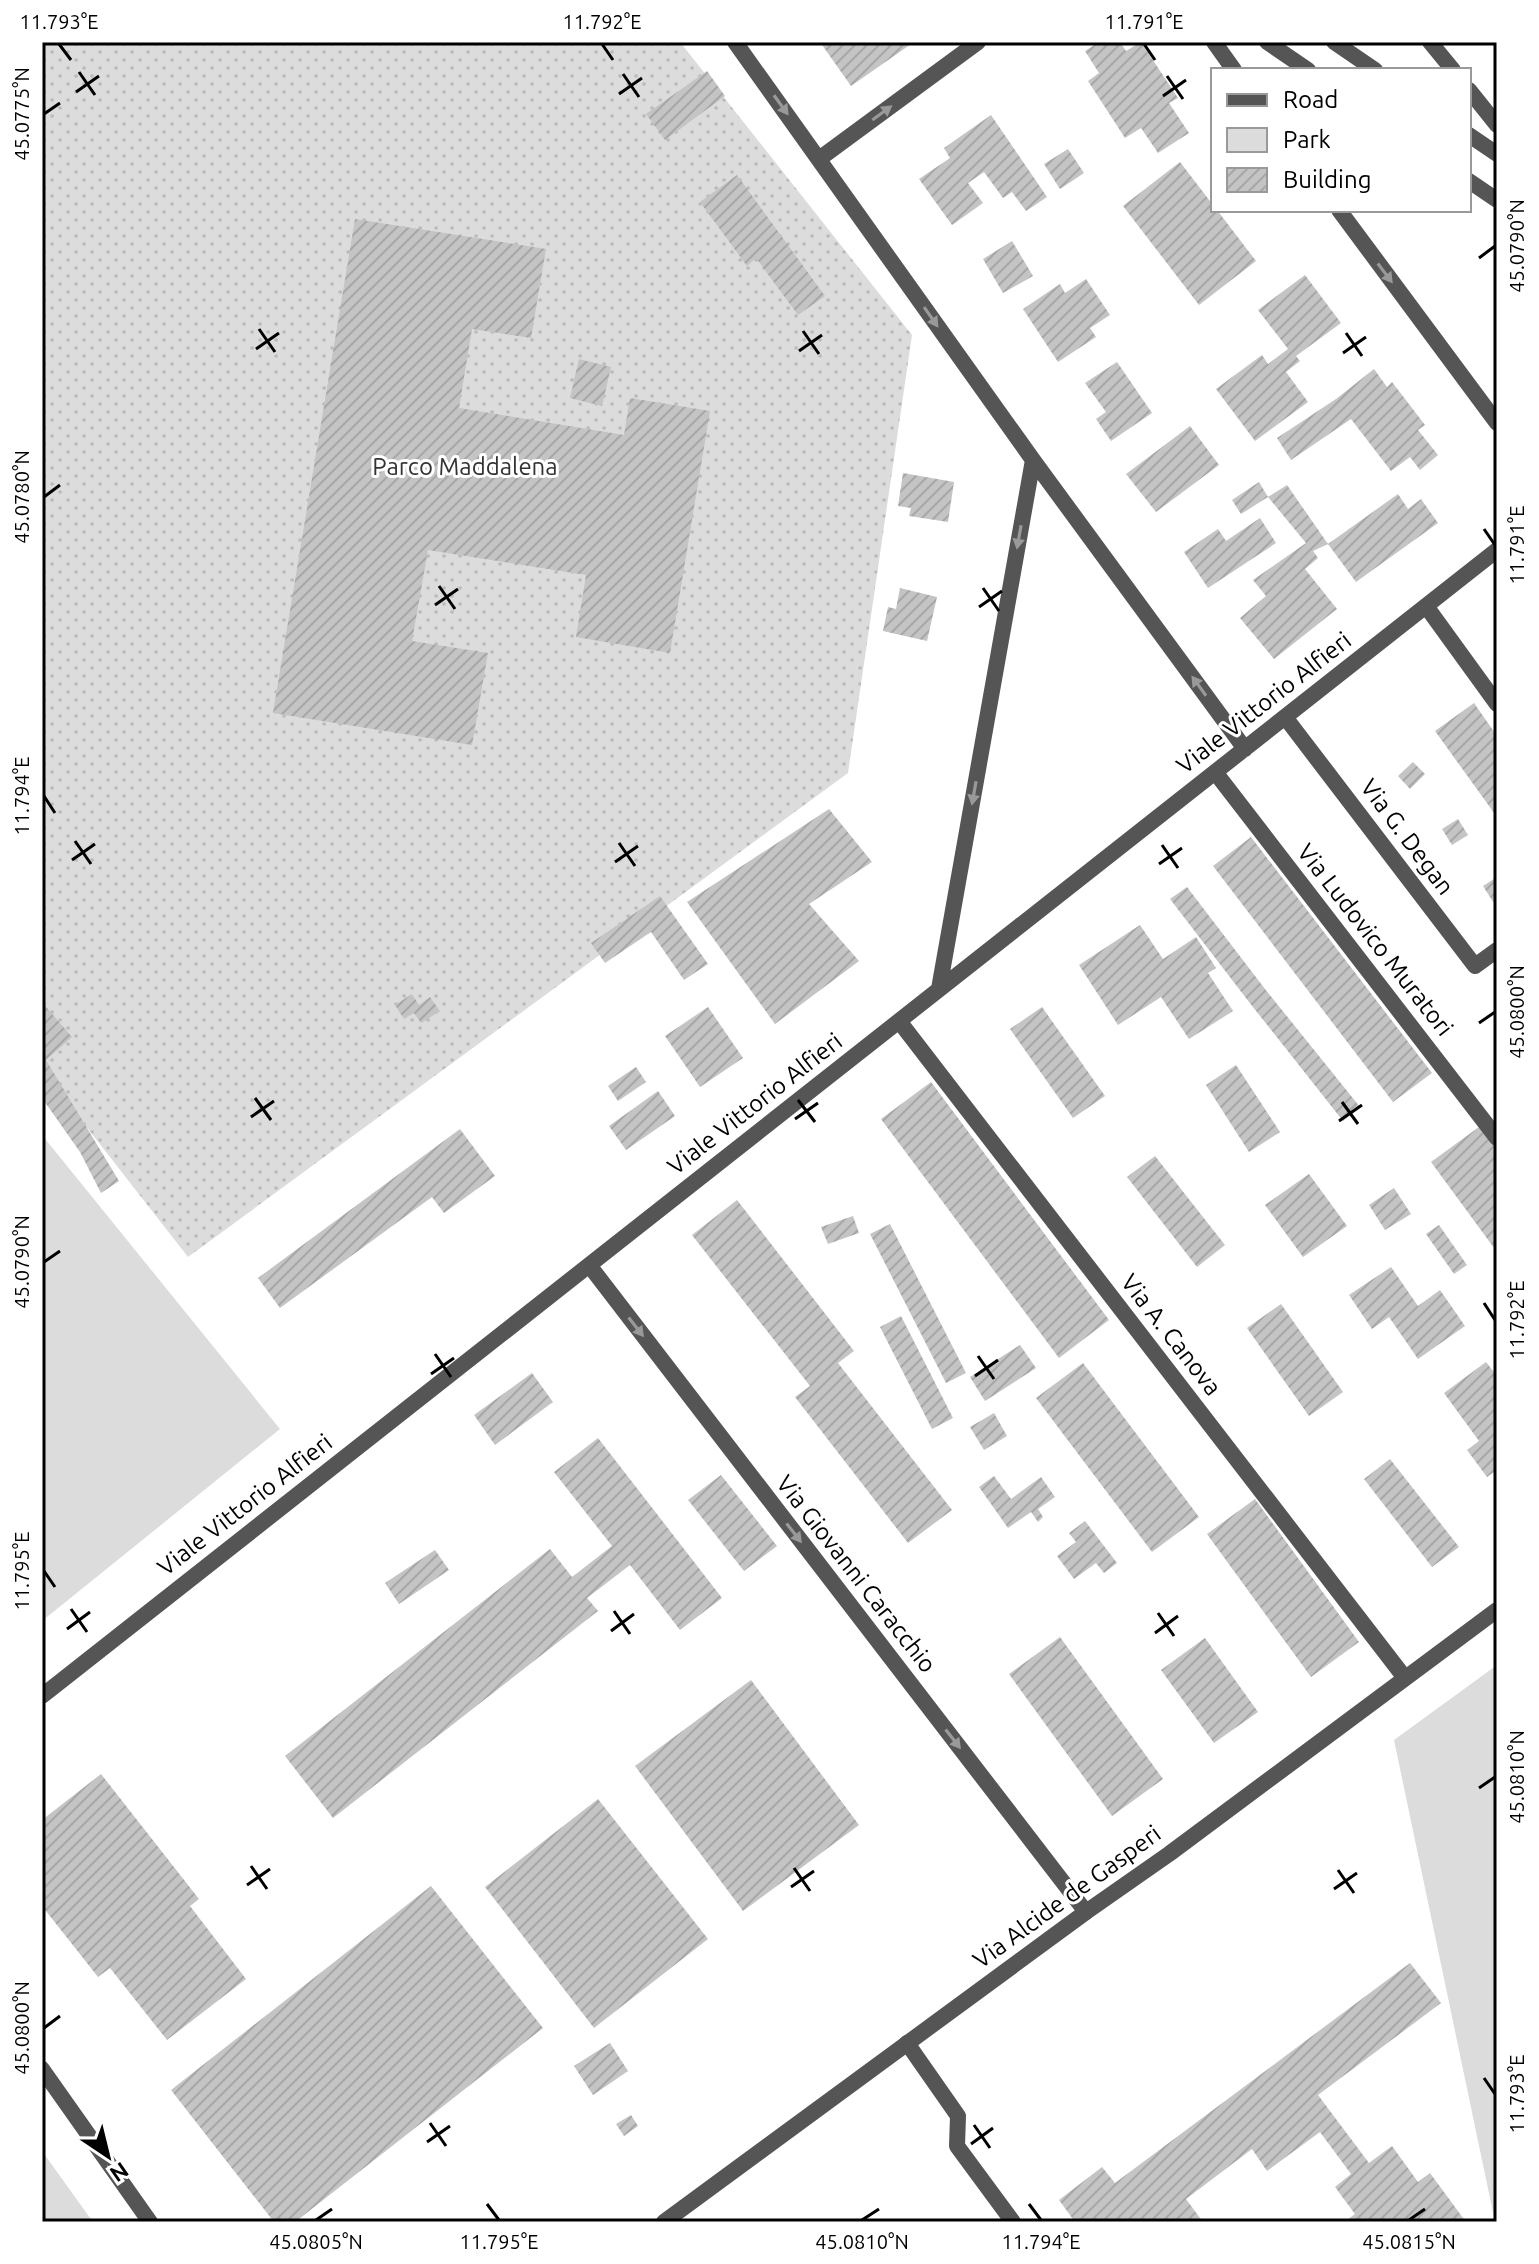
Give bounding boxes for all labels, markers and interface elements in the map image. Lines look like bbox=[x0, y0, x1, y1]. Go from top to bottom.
text: 11.793°E bbox=[20, 10, 99, 33]
text: 11.792°E bbox=[563, 10, 642, 33]
text: 11.791°E bbox=[1105, 10, 1184, 33]
text: 45.0775°N bbox=[10, 67, 33, 161]
legend bbox=[1211, 68, 1471, 212]
text: Road bbox=[1283, 86, 1338, 113]
one-way arrow bbox=[772, 95, 788, 116]
one-way arrow bbox=[871, 105, 893, 121]
text: Park bbox=[1283, 126, 1331, 153]
text: Building bbox=[1283, 166, 1371, 193]
text: 45.0790°N bbox=[1505, 199, 1528, 293]
one-way arrow bbox=[1377, 262, 1393, 283]
one-way arrow bbox=[923, 306, 939, 328]
text: 45.0780°N bbox=[10, 450, 33, 544]
park label: Parco Maddalena bbox=[372, 453, 558, 480]
text: 11.791°E bbox=[1505, 506, 1528, 585]
one-way arrow bbox=[1013, 524, 1025, 549]
street label: Viale Vittorio Alfieri bbox=[1171, 626, 1356, 779]
one-way arrow bbox=[1191, 675, 1207, 697]
text: 11.794°E bbox=[10, 757, 33, 836]
street label: Via G. Degan bbox=[1355, 774, 1460, 900]
one-way arrow bbox=[968, 780, 980, 805]
street label: Via Ludovico Muratori bbox=[1292, 838, 1459, 1041]
text: 45.0800°N bbox=[1505, 965, 1528, 1059]
street label: Viale Vittorio Alfieri bbox=[662, 1027, 847, 1180]
text: 45.0790°N bbox=[10, 1215, 33, 1309]
street label: Via A. Canova bbox=[1116, 1269, 1227, 1401]
text: 11.792°E bbox=[1505, 1281, 1528, 1360]
one-way arrow bbox=[628, 1317, 644, 1337]
street label: Viale Vittorio Alfieri bbox=[152, 1428, 337, 1581]
street label: Via Giovanni Caracchio bbox=[771, 1470, 942, 1678]
one-way arrow bbox=[786, 1523, 802, 1543]
text: 11.795°E bbox=[10, 1532, 33, 1611]
one-way arrow bbox=[944, 1729, 960, 1749]
text: 45.0810°N bbox=[1505, 1730, 1528, 1824]
street label: Via Alcide de Gasperi bbox=[968, 1820, 1166, 1974]
text: 45.0800°N bbox=[10, 1981, 33, 2075]
text: 11.793°E bbox=[1505, 2055, 1528, 2134]
north arrow bbox=[68, 2116, 148, 2196]
text: N bbox=[106, 2158, 134, 2188]
text: 45.0805°N bbox=[269, 2230, 363, 2253]
text: 11.795°E bbox=[460, 2230, 539, 2253]
text: 45.0810°N bbox=[815, 2230, 909, 2253]
text: 11.794°E bbox=[1002, 2230, 1081, 2253]
text: 45.0815°N bbox=[1362, 2230, 1456, 2253]

